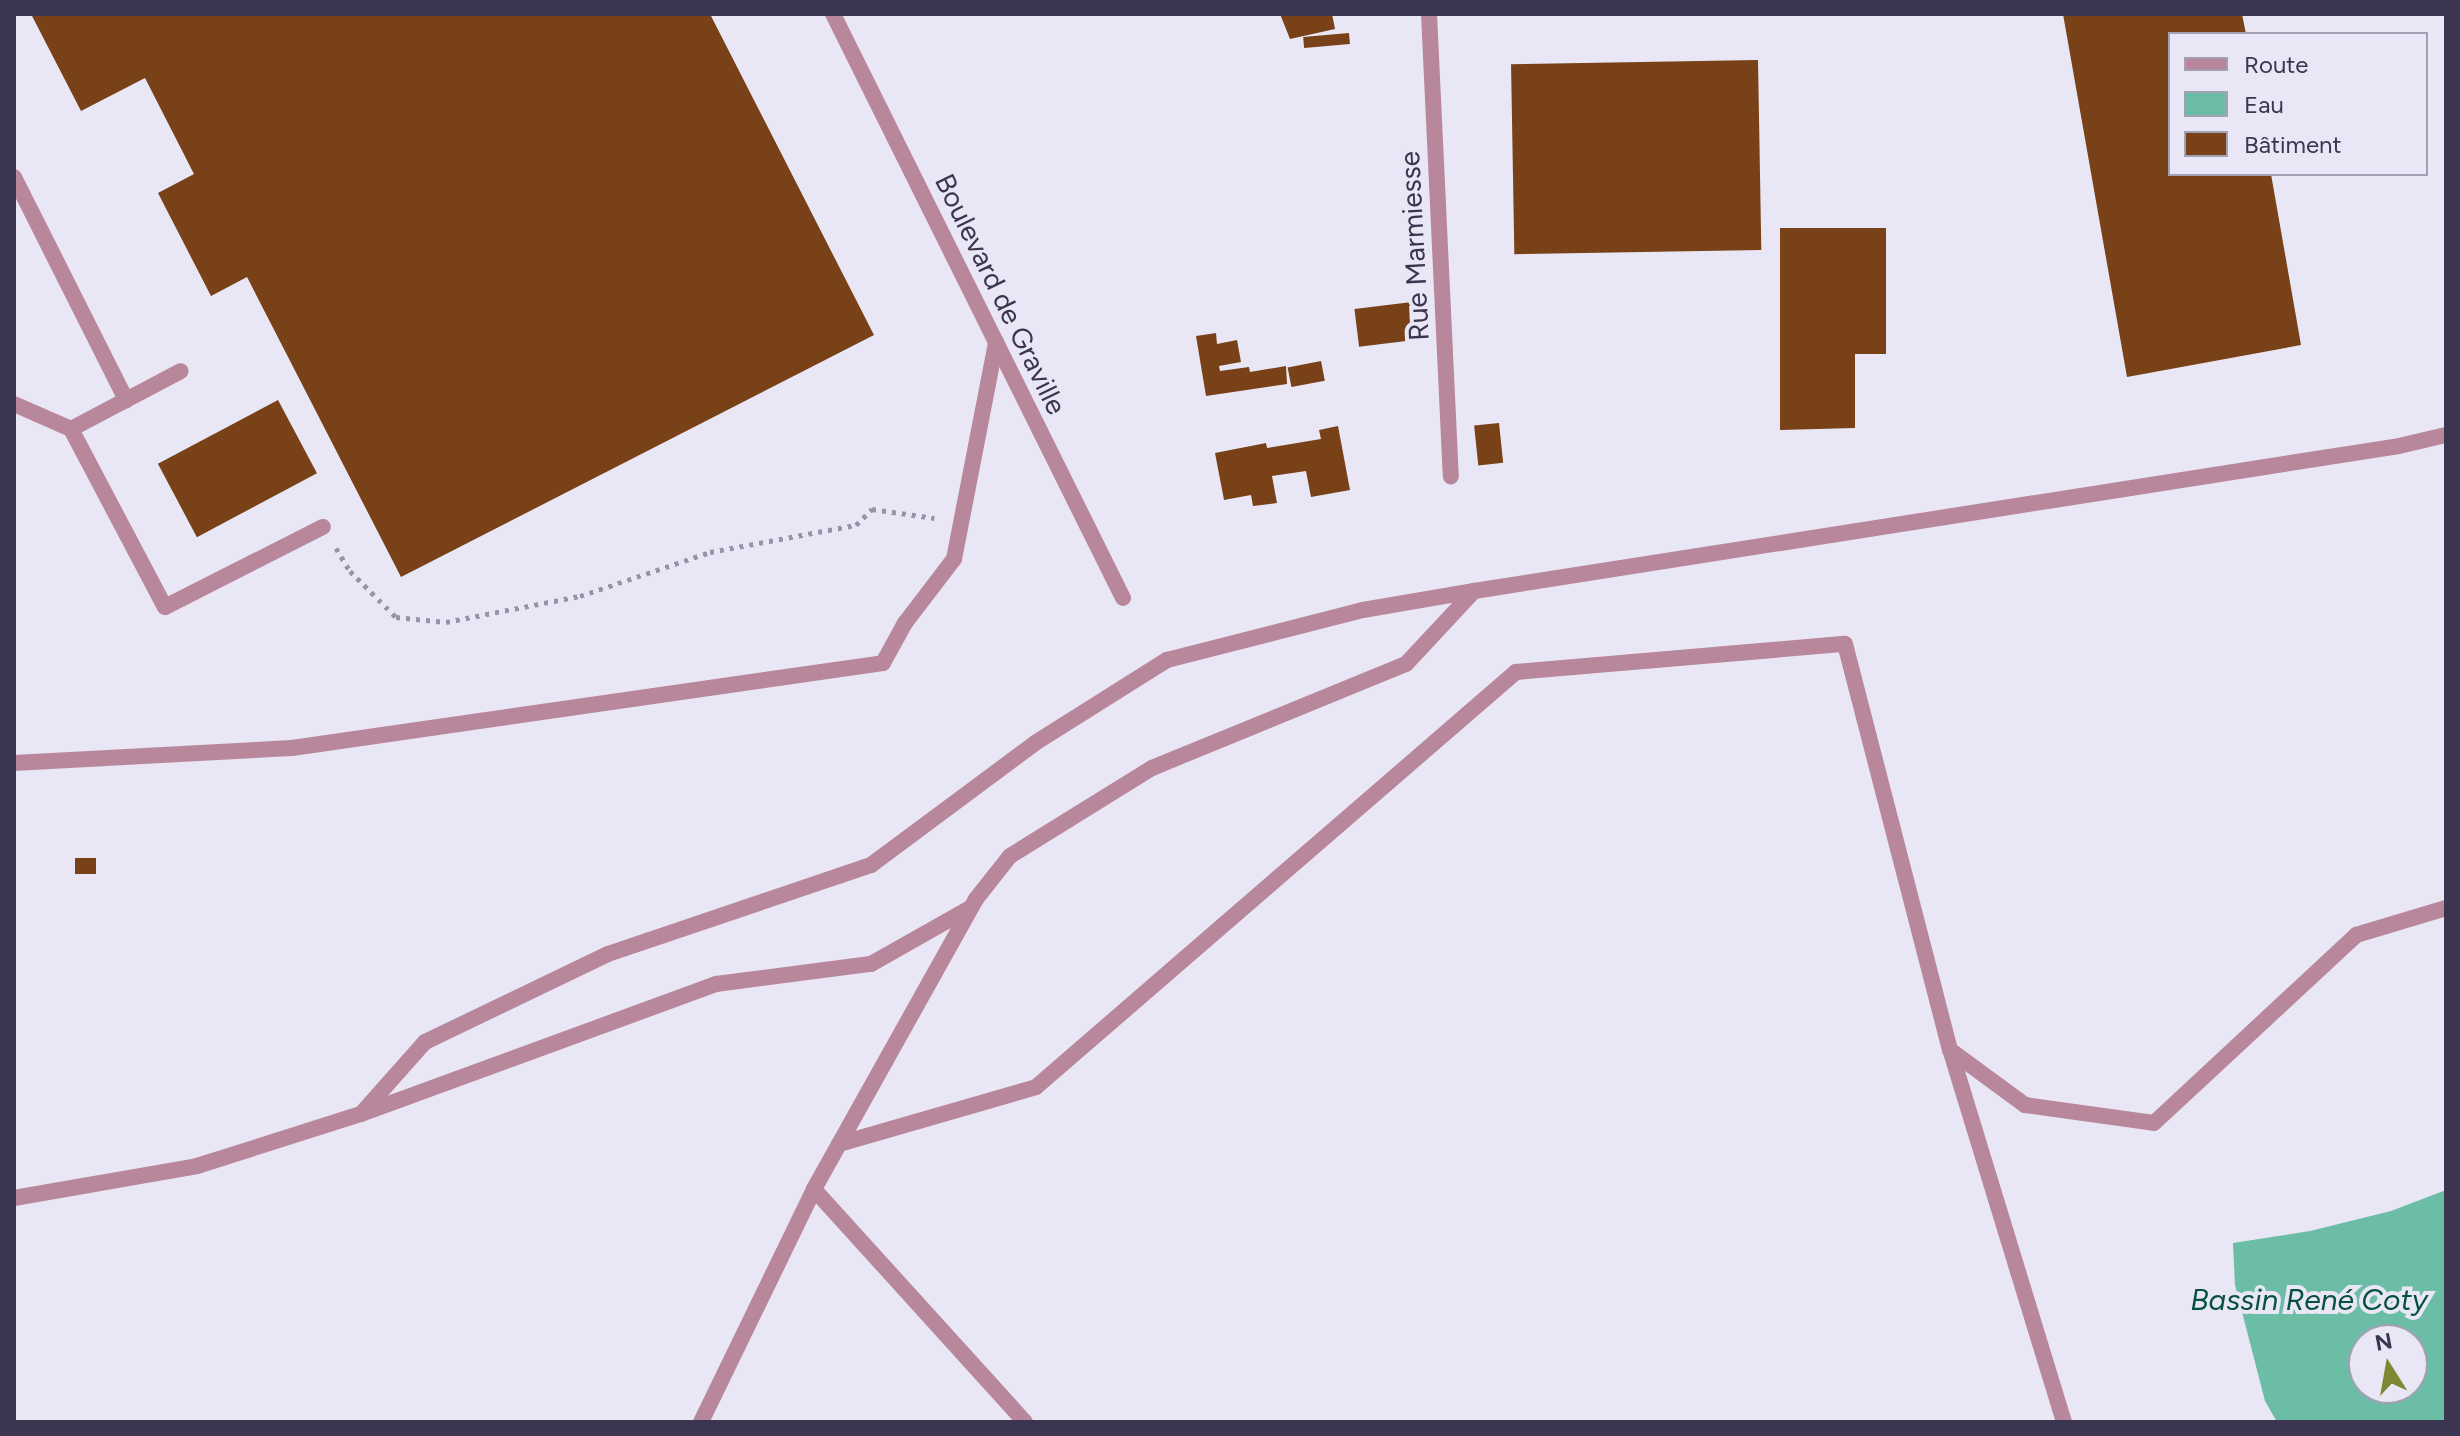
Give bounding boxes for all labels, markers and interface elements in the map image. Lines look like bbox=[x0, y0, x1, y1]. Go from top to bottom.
legend bbox=[2168, 32, 2428, 176]
text: Route bbox=[2244, 50, 2308, 79]
text: Eau bbox=[2244, 90, 2284, 119]
text: Bâtiment bbox=[2244, 130, 2342, 159]
street label: Rue Marmiesse bbox=[1392, 150, 1436, 342]
street label: Boulevard de Graville bbox=[928, 168, 1074, 420]
water label: Bassin René Coty bbox=[2190, 1282, 2428, 1318]
north arrow bbox=[2348, 1324, 2428, 1404]
text: N bbox=[2373, 1327, 2395, 1357]

